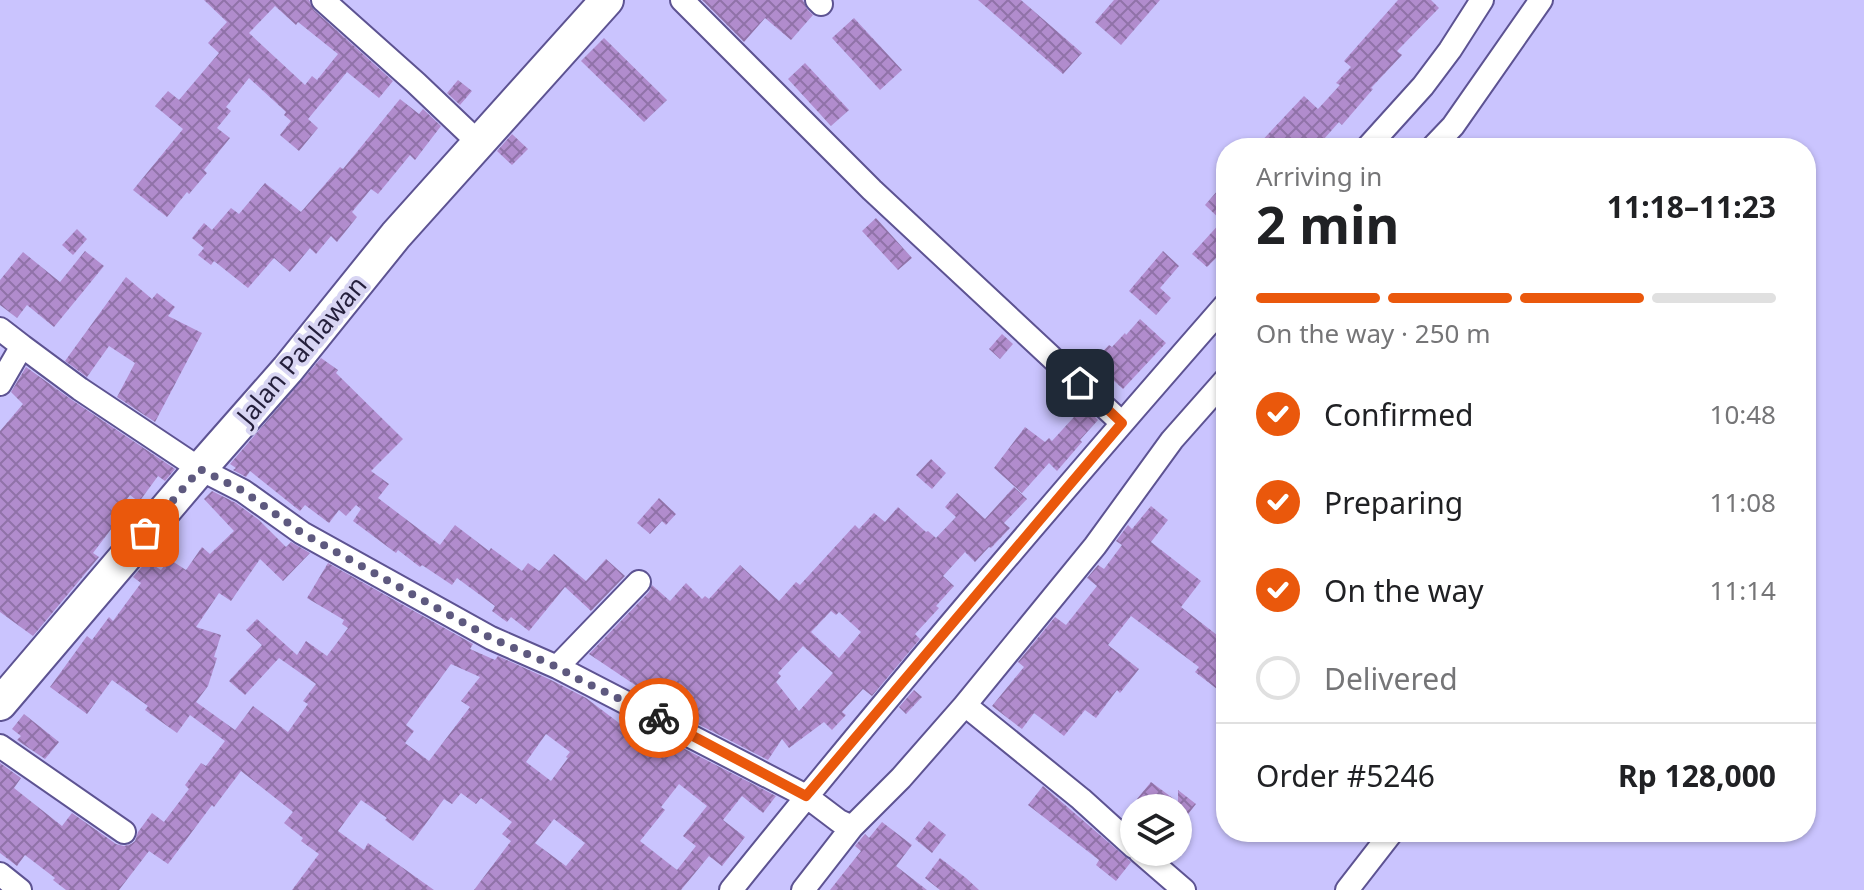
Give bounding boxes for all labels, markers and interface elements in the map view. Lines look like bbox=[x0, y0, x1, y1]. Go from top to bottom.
text: Arriving in bbox=[1256, 158, 1382, 194]
text: 11:18–11:23 bbox=[1607, 186, 1776, 227]
text: 2 min bbox=[1256, 188, 1399, 259]
street label: Jalan Pahlawan bbox=[226, 268, 374, 435]
text: On the way · 250 m bbox=[1256, 315, 1490, 351]
pin bbox=[1046, 349, 1114, 417]
icon: home bbox=[1058, 361, 1102, 405]
icon: check bbox=[1256, 392, 1300, 436]
text: Confirmed bbox=[1324, 394, 1474, 435]
text: 10:48 bbox=[1710, 396, 1776, 432]
icon: check bbox=[1256, 480, 1300, 524]
text: Preparing bbox=[1324, 482, 1463, 523]
text: 11:08 bbox=[1710, 484, 1776, 520]
pin bbox=[111, 499, 179, 567]
icon: bag bbox=[123, 511, 167, 555]
icon: check bbox=[1256, 568, 1300, 612]
text: On the way bbox=[1324, 570, 1484, 611]
text: 11:14 bbox=[1710, 572, 1776, 608]
text: Delivered bbox=[1324, 658, 1458, 699]
courier bbox=[619, 678, 699, 758]
icon: bike bbox=[637, 696, 681, 740]
text: Order #5246 bbox=[1256, 755, 1435, 796]
text: Rp 128,000 bbox=[1618, 755, 1776, 796]
map controls bbox=[1120, 794, 1192, 866]
button: layers bbox=[1120, 794, 1192, 866]

